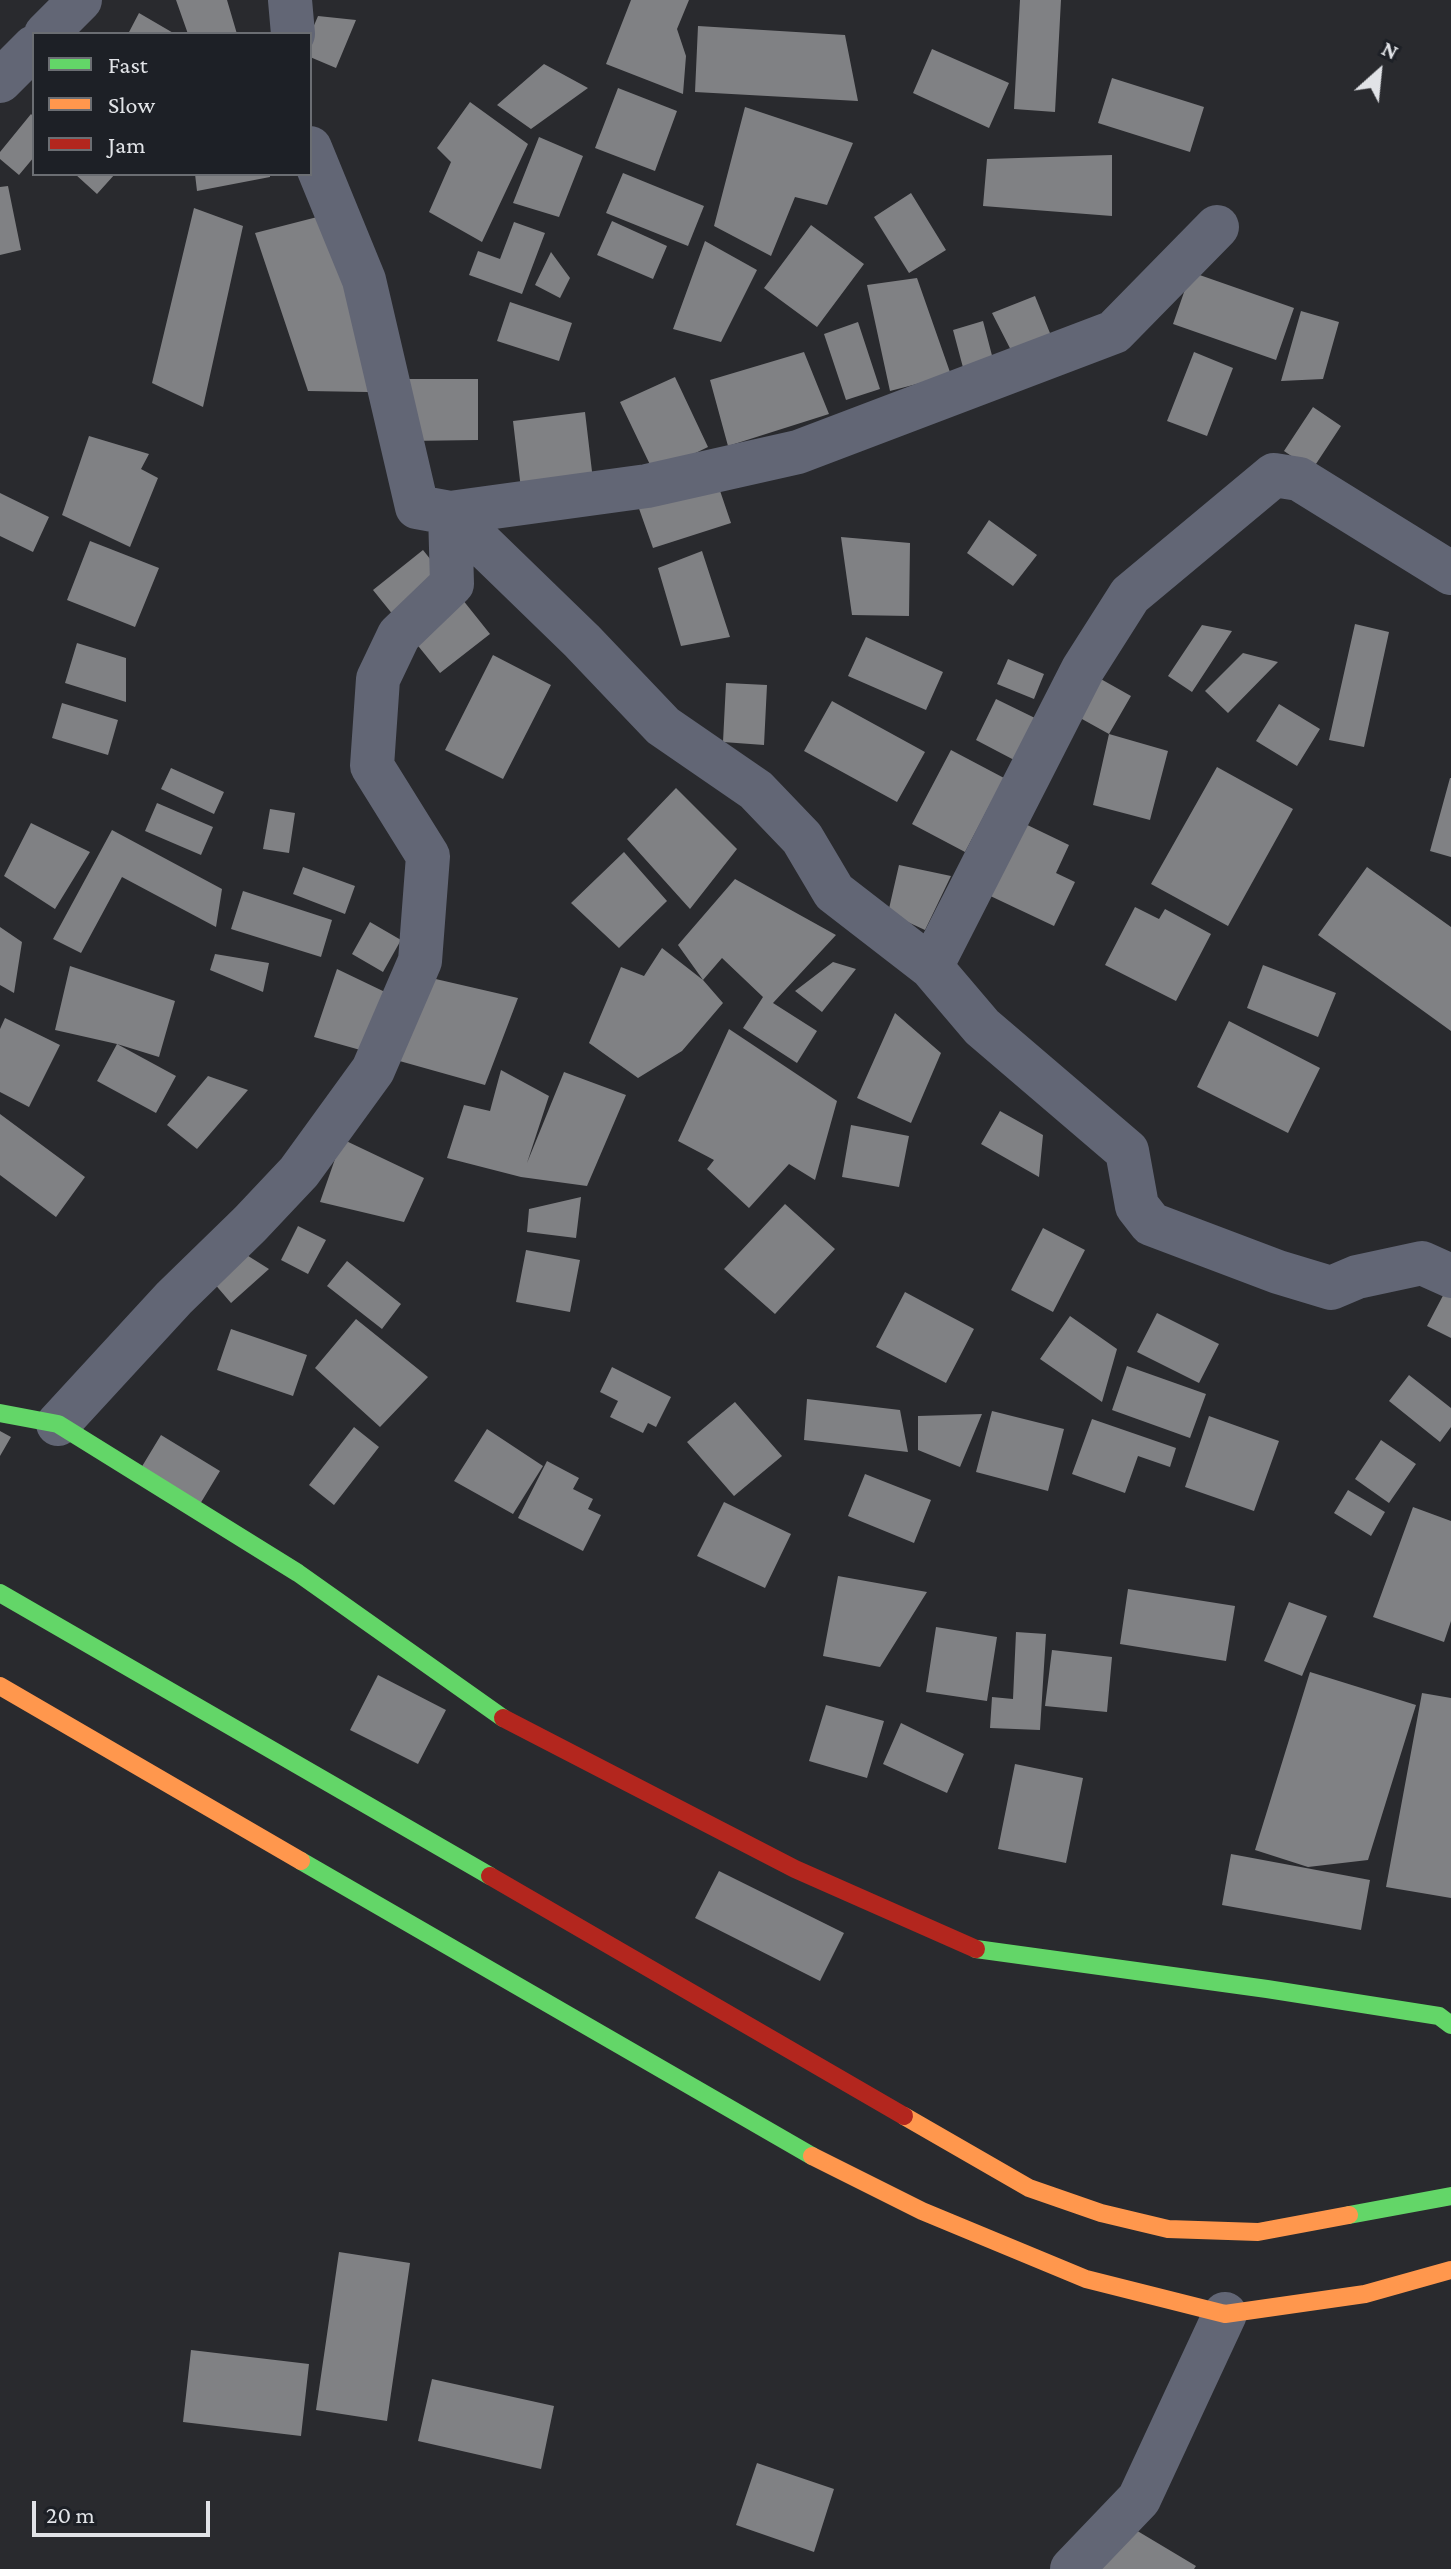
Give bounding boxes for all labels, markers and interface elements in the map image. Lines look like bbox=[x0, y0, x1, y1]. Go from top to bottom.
legend bbox=[32, 32, 312, 176]
north arrow bbox=[1339, 32, 1419, 112]
text: N bbox=[1378, 36, 1402, 65]
text: Fast bbox=[108, 51, 148, 78]
text: Slow bbox=[108, 91, 155, 118]
text: Jam bbox=[108, 131, 146, 158]
scale bar bbox=[36, 2485, 214, 2535]
text: 20 m bbox=[46, 2501, 95, 2528]

